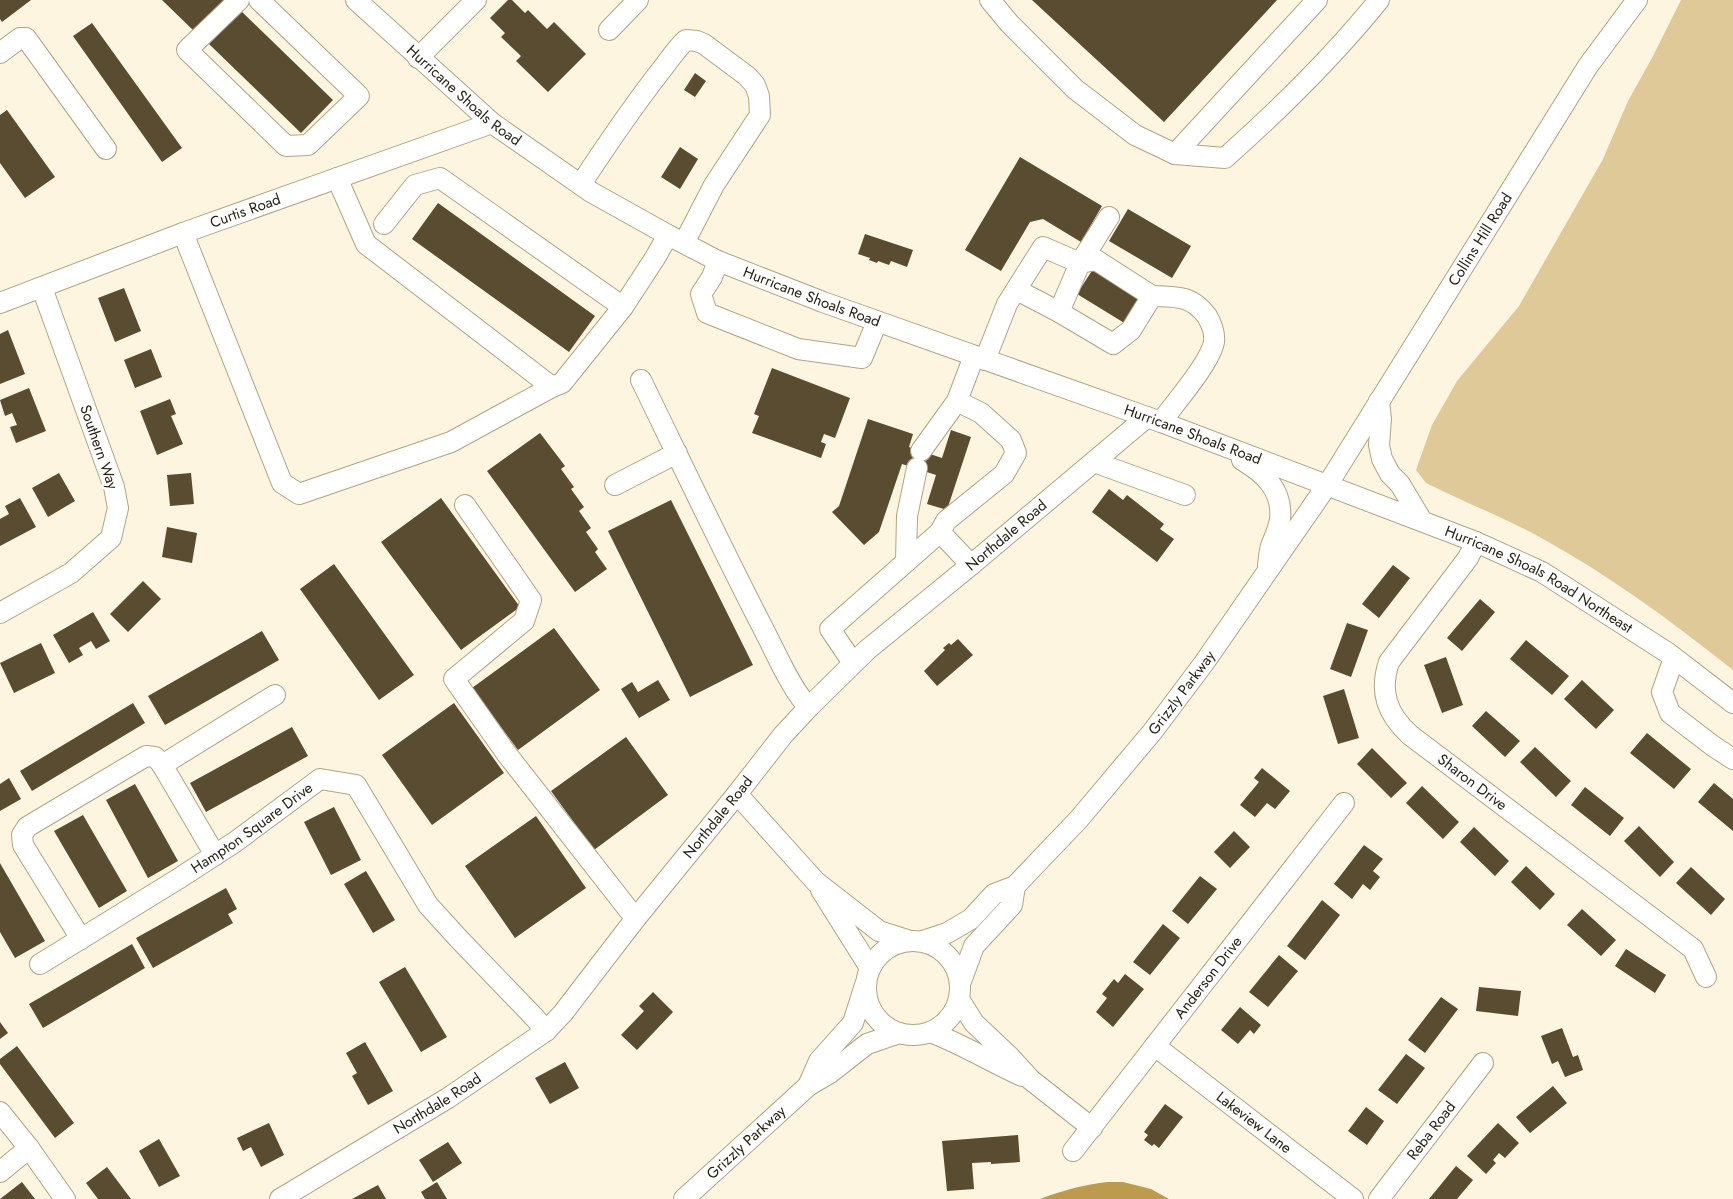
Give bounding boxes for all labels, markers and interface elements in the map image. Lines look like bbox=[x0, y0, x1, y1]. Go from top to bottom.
street label: Hurricane Shoals Road bbox=[402, 40, 526, 151]
street label: Curtis Road bbox=[207, 188, 284, 234]
street label: Collins Hill Road bbox=[1443, 188, 1518, 290]
street label: Hurricane Shoals Road bbox=[740, 261, 884, 333]
street label: Hurricane Shoals Road bbox=[1121, 399, 1265, 470]
street label: Southern Way bbox=[74, 402, 124, 493]
street label: Northdale Road bbox=[961, 495, 1052, 576]
street label: Hurricane Shoals Road Northeast bbox=[1442, 520, 1637, 639]
street label: Grizzly Parkway bbox=[1143, 646, 1221, 740]
street label: Sharon Drive bbox=[1433, 749, 1512, 816]
street label: Northdale Road bbox=[678, 771, 758, 863]
street label: Hampton Square Drive bbox=[187, 777, 318, 879]
street label: Anderson Drive bbox=[1169, 931, 1248, 1023]
street label: Northdale Road bbox=[389, 1067, 486, 1139]
street label: Lakeview Lane bbox=[1211, 1086, 1297, 1159]
street label: Reba Road bbox=[1402, 1097, 1461, 1165]
street label: Grizzly Parkway bbox=[702, 1100, 791, 1184]

